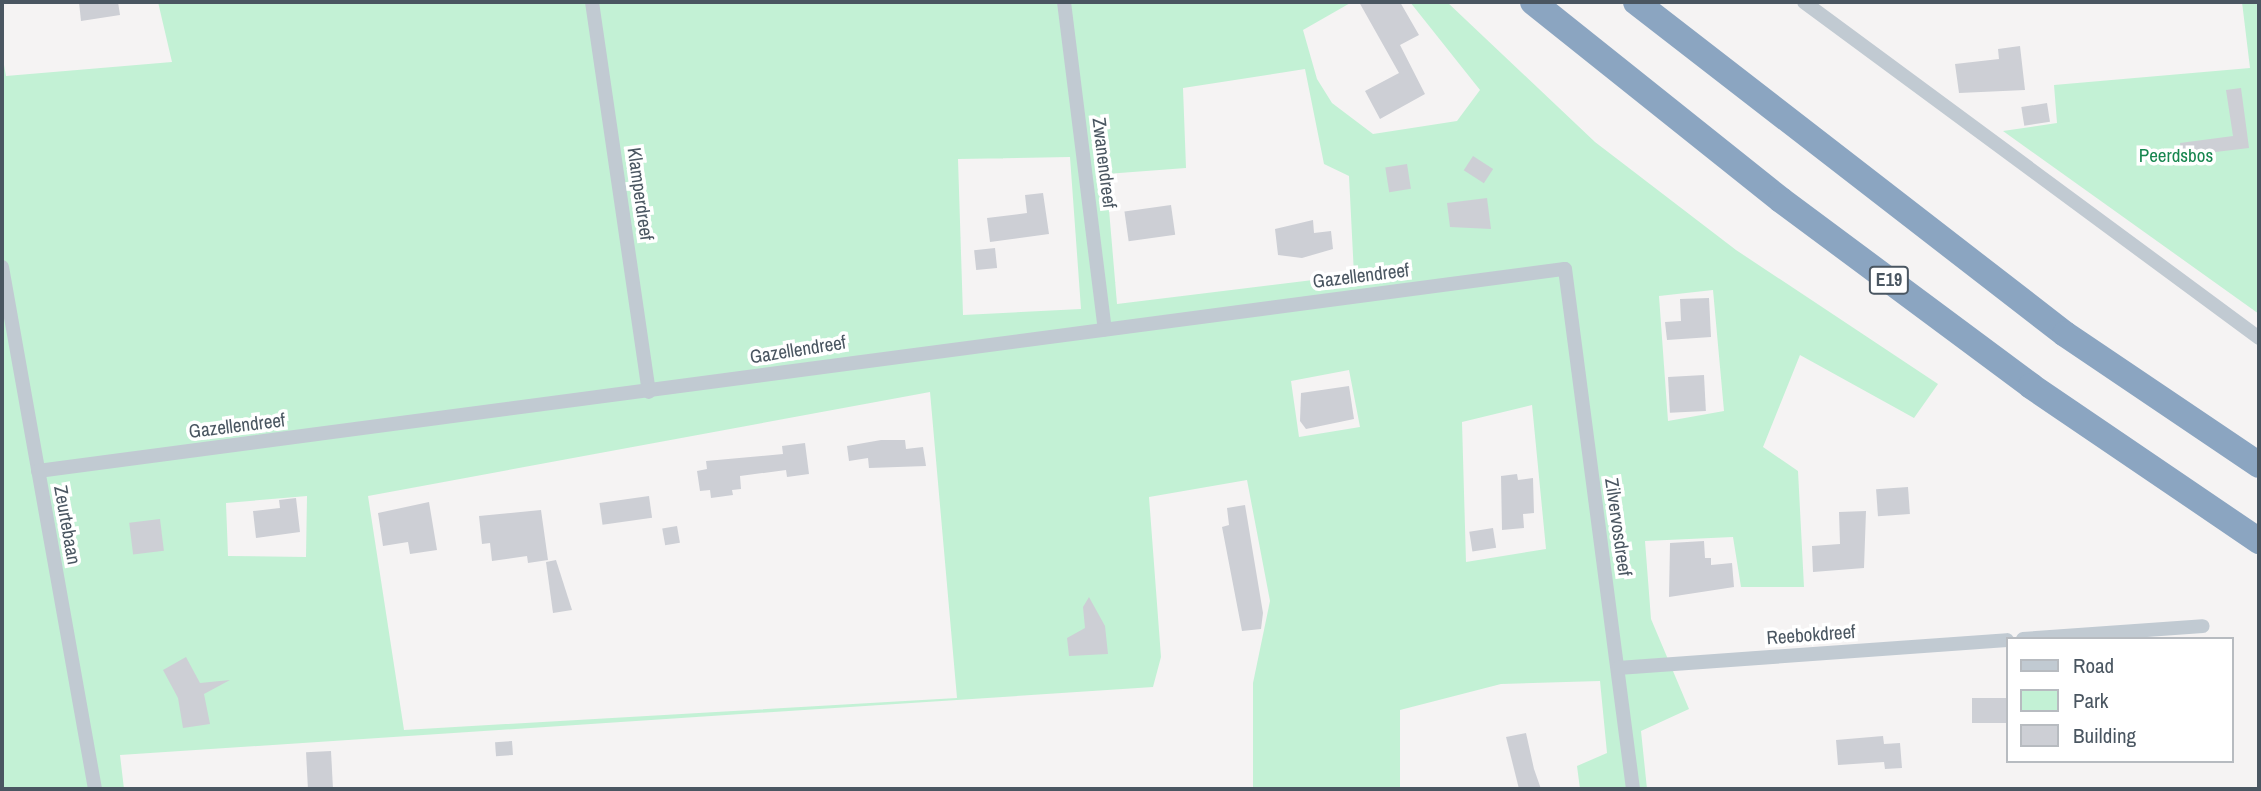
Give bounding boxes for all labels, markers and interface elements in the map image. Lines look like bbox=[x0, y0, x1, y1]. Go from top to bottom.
street label: Zwanendreef bbox=[1087, 116, 1121, 210]
park label: Peerdsbos bbox=[2139, 145, 2213, 167]
street label: Klamperdreef bbox=[622, 146, 658, 242]
street label: Gazellendreef bbox=[1311, 259, 1411, 293]
road number: E19 bbox=[1868, 266, 1910, 294]
street label: Gazellendreef bbox=[748, 331, 848, 369]
street label: Gazellendreef bbox=[187, 409, 287, 443]
street label: Zilvervosdreef bbox=[1600, 477, 1636, 577]
street label: Zeurtebaan bbox=[49, 484, 85, 566]
street label: Reebokdreef bbox=[1766, 621, 1856, 649]
legend bbox=[2006, 637, 2233, 763]
text: Road bbox=[2073, 651, 2114, 680]
text: Park bbox=[2073, 686, 2108, 715]
text: Building bbox=[2073, 721, 2136, 750]

